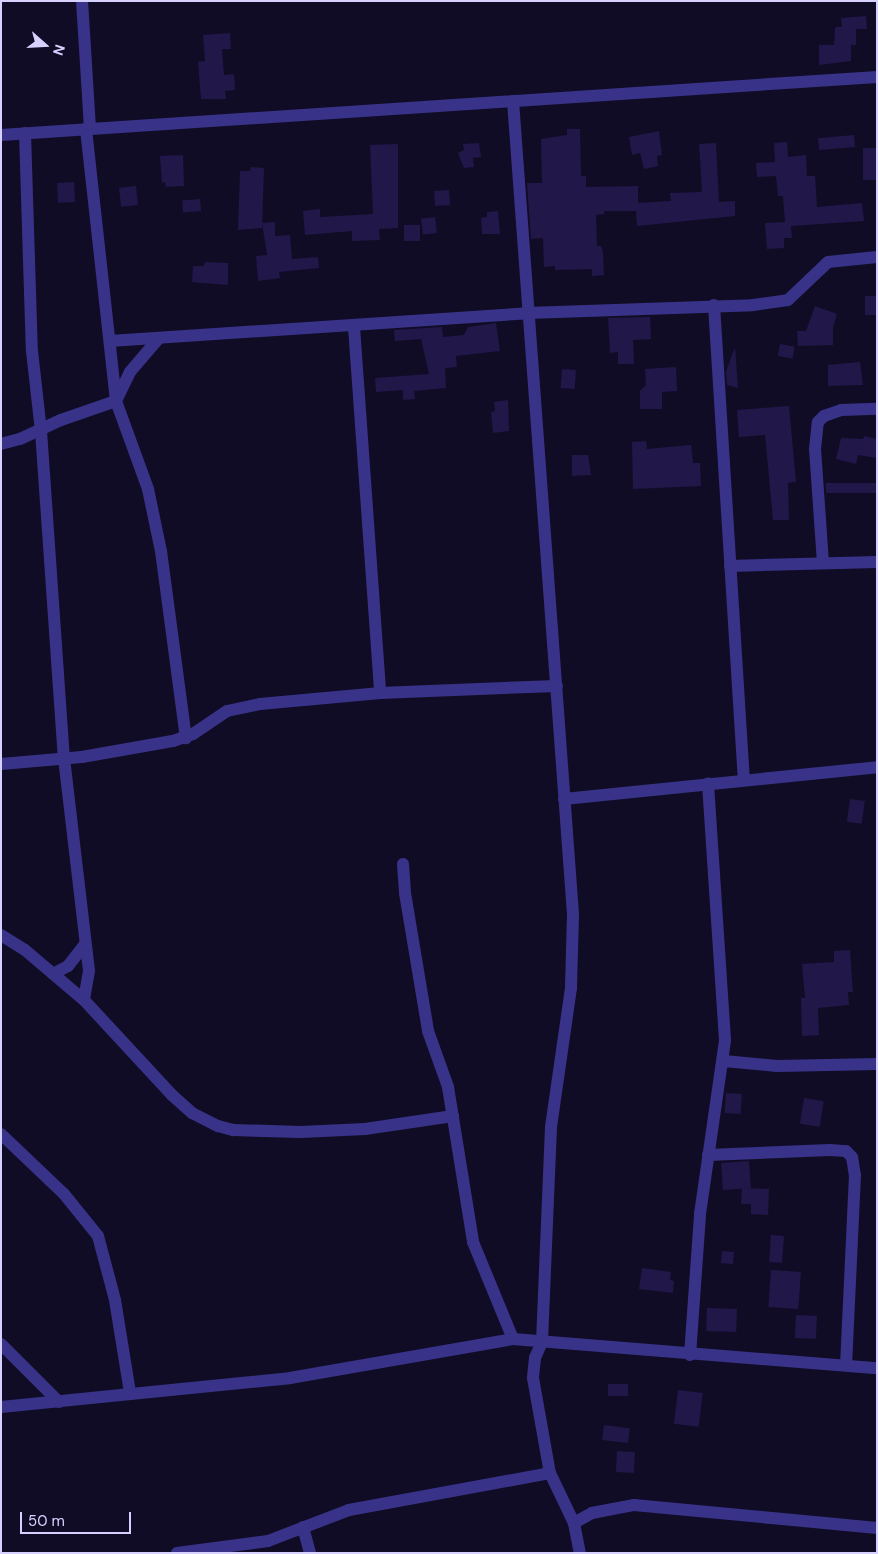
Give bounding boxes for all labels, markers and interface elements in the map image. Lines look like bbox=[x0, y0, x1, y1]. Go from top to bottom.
north arrow bbox=[20, 20, 70, 70]
text: N bbox=[49, 42, 69, 58]
scale bar bbox=[22, 1502, 134, 1534]
text: 50 m bbox=[28, 1511, 65, 1531]

